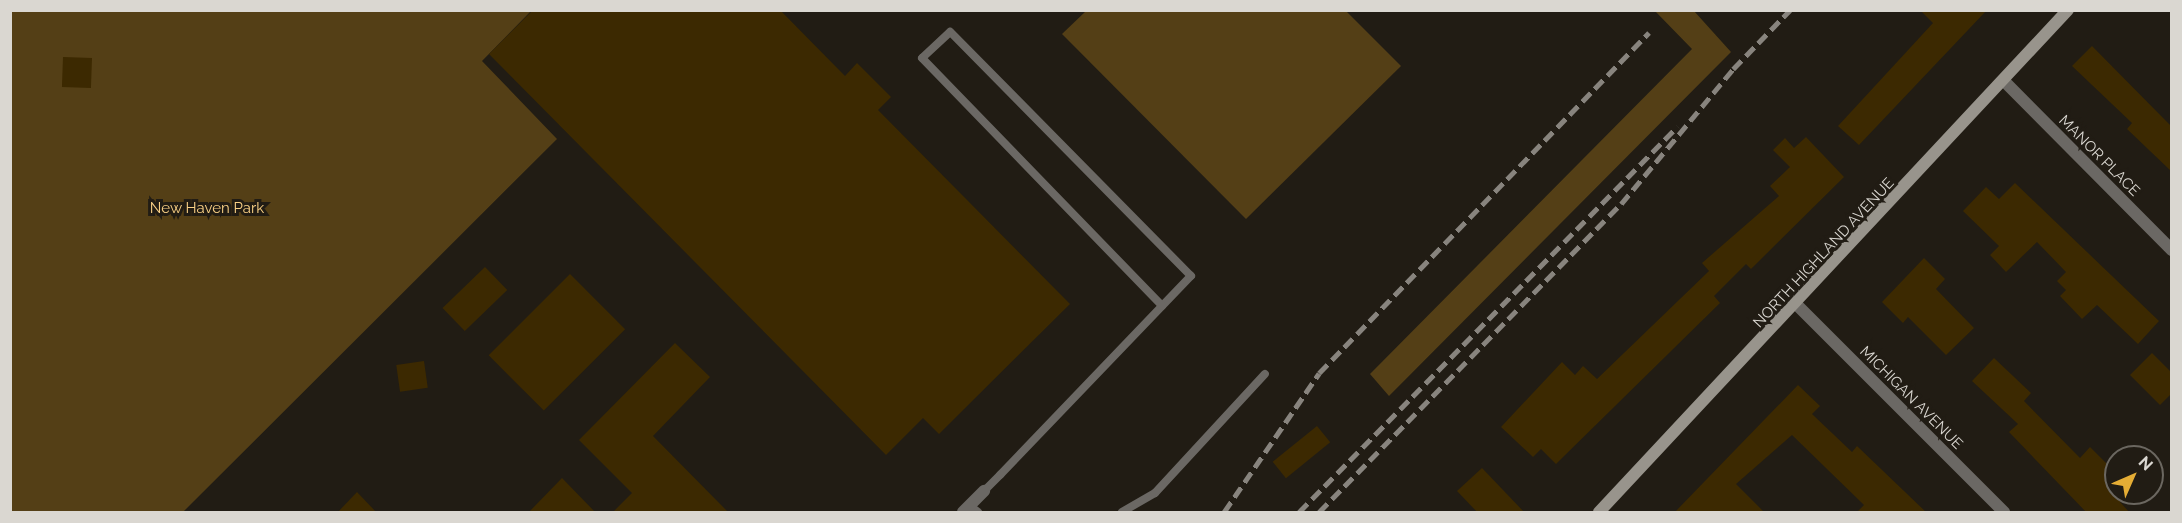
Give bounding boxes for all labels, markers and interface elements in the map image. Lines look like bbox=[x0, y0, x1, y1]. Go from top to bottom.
street label: MANOR PLACE bbox=[2055, 112, 2143, 200]
street label: NORTH HIGHLAND AVENUE bbox=[1750, 174, 1898, 332]
park label: New Haven Park bbox=[150, 200, 264, 218]
street label: MICHIGAN AVENUE bbox=[1856, 343, 1966, 453]
north arrow bbox=[2104, 445, 2164, 505]
text: N bbox=[2135, 452, 2157, 474]

